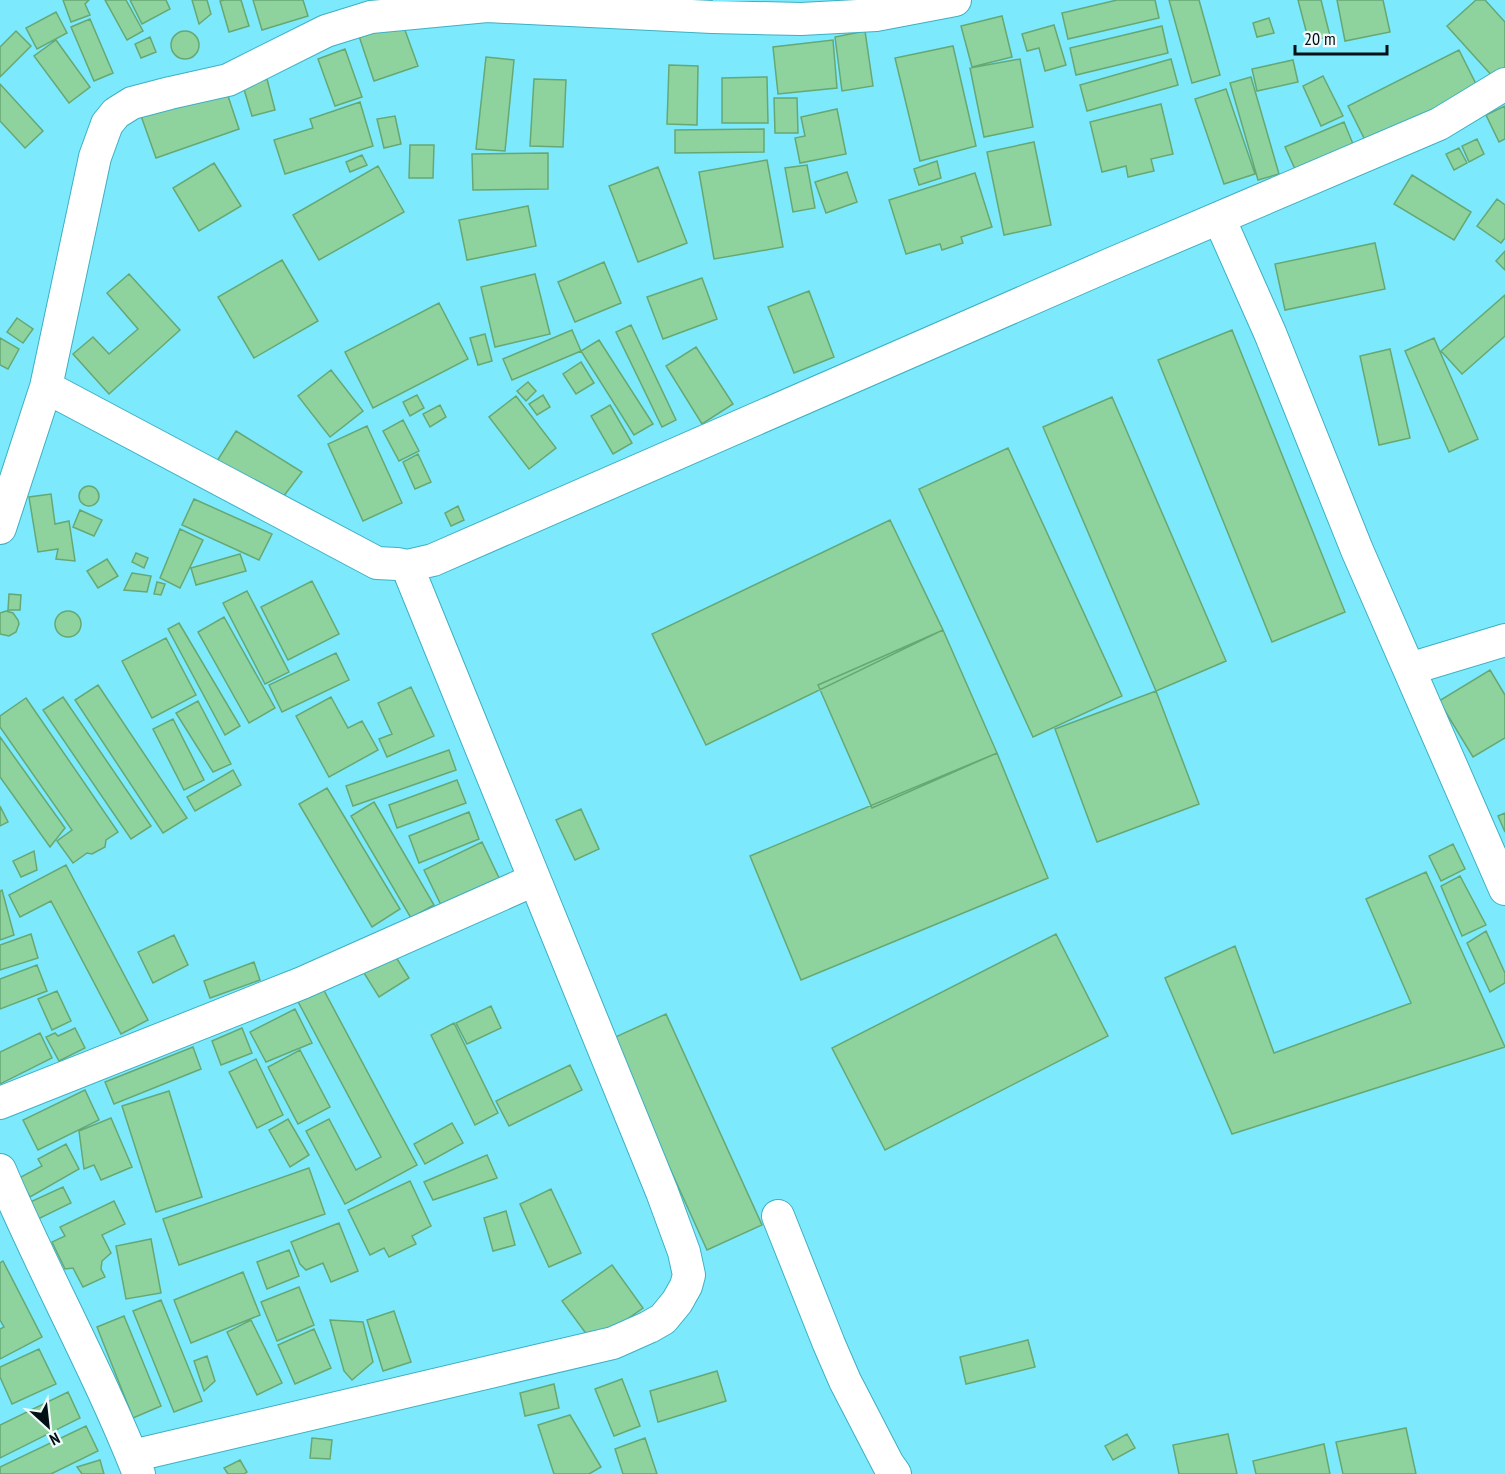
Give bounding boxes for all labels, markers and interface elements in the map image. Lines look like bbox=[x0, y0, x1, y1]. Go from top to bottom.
scale bar bbox=[1295, 18, 1386, 56]
text: 20 m bbox=[1304, 27, 1336, 50]
north arrow bbox=[18, 1396, 78, 1456]
text: N bbox=[46, 1428, 63, 1450]

